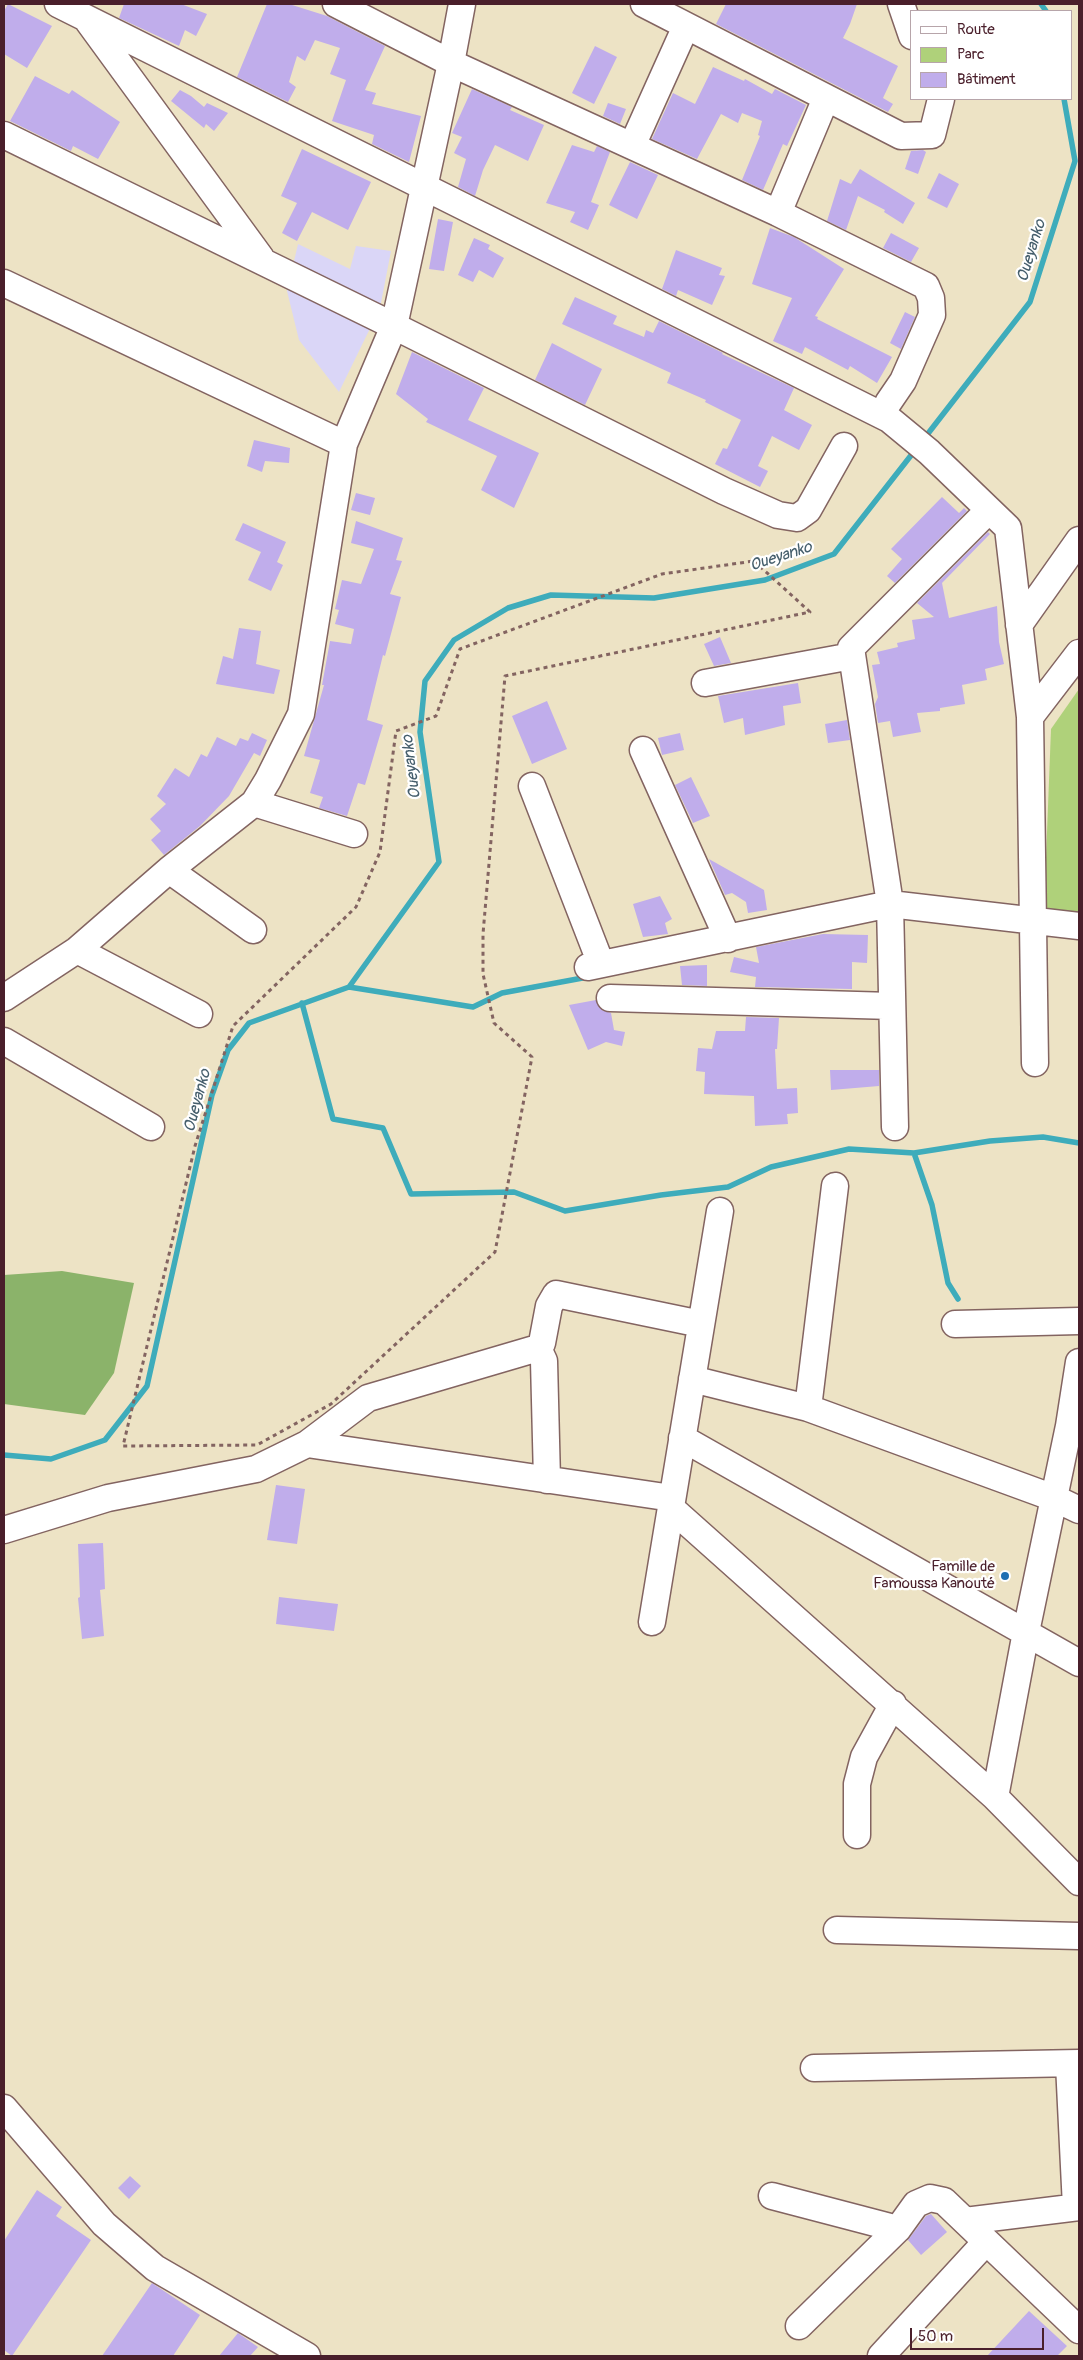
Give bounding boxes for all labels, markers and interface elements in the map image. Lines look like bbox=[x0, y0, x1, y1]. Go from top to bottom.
legend bbox=[910, 10, 1073, 100]
text: Route bbox=[957, 20, 995, 39]
text: Parc bbox=[957, 45, 985, 64]
text: Bâtiment bbox=[957, 70, 1016, 89]
water label: Oueyanko bbox=[1013, 217, 1051, 285]
water label: Oueyanko bbox=[748, 538, 814, 576]
water label: Oueyanko bbox=[399, 734, 425, 800]
water label: Oueyanko bbox=[180, 1068, 216, 1134]
place label: Famille de Famoussa Kanouté bbox=[873, 1558, 995, 1593]
marker: Famille de Famoussa Kanouté bbox=[999, 1570, 1011, 1582]
scale bar bbox=[913, 2318, 1047, 2350]
text: 50 m bbox=[918, 2327, 953, 2346]

